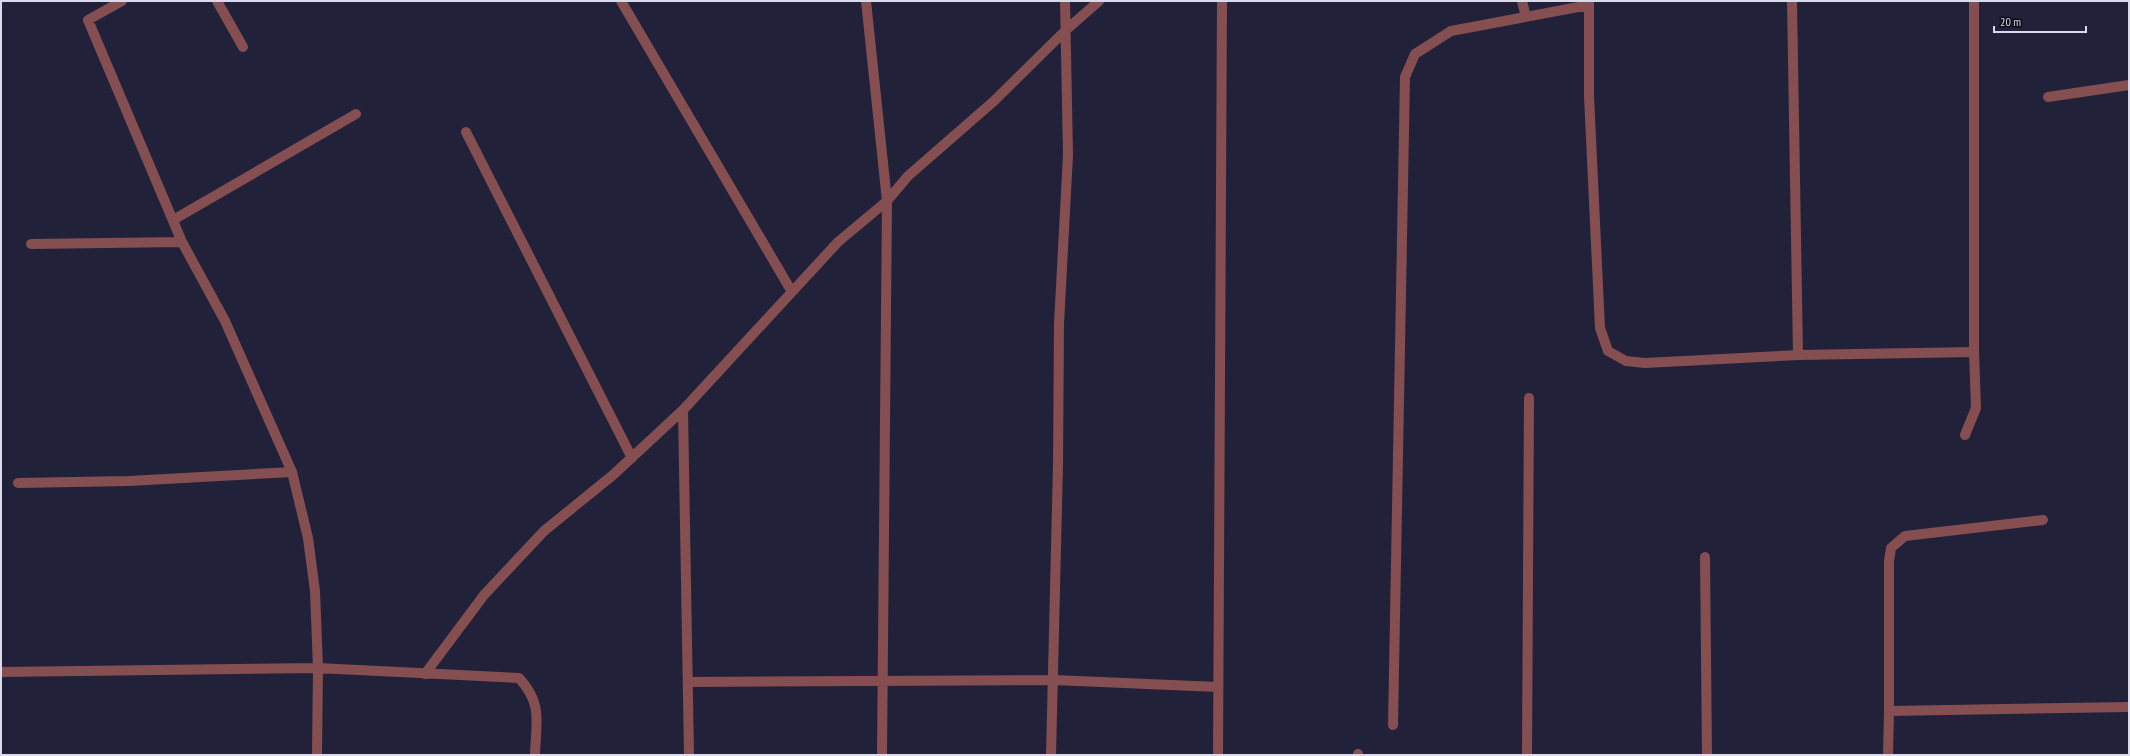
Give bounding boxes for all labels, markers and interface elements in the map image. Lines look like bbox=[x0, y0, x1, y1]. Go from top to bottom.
scale bar bbox=[1994, 8, 2086, 34]
text: 20 m bbox=[2000, 14, 2021, 29]

